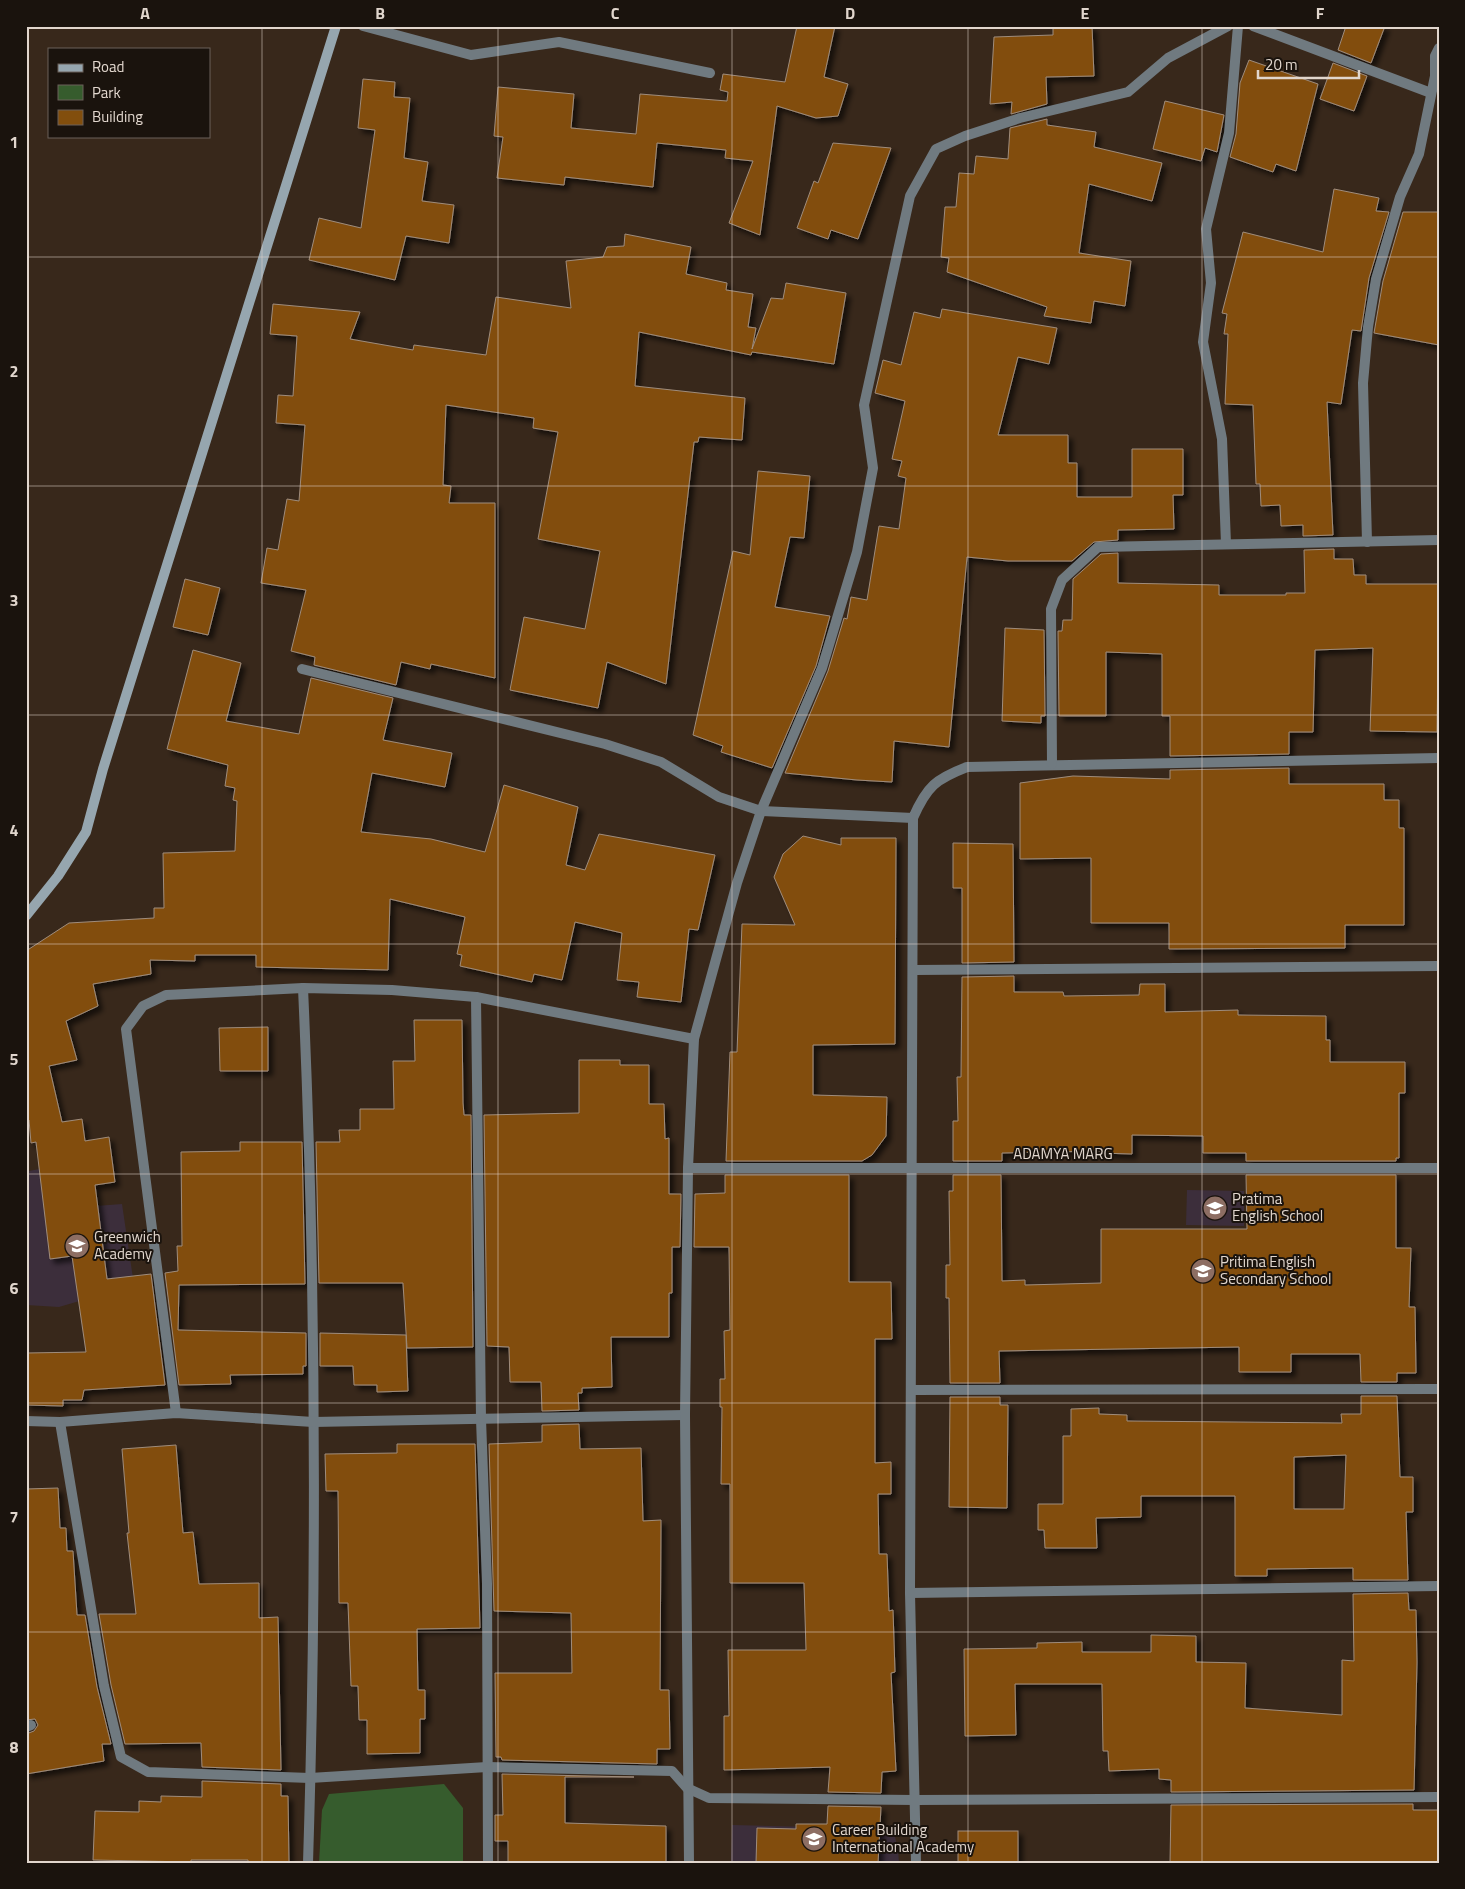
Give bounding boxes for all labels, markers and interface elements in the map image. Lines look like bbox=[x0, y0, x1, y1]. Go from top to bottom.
text: A bbox=[140, 1, 150, 25]
text: B bbox=[375, 1, 385, 25]
text: C bbox=[611, 1, 620, 25]
text: D bbox=[845, 1, 855, 25]
text: E bbox=[1081, 1, 1090, 25]
text: F bbox=[1316, 1, 1325, 25]
legend bbox=[48, 48, 210, 138]
scale bar bbox=[1258, 48, 1359, 80]
text: 20 m bbox=[1265, 53, 1298, 76]
text: Road bbox=[92, 55, 124, 78]
text: Park bbox=[92, 81, 121, 104]
text: Building bbox=[92, 105, 143, 128]
text: 1 bbox=[10, 130, 18, 154]
text: 2 bbox=[10, 359, 18, 383]
text: 3 bbox=[10, 588, 18, 612]
text: 4 bbox=[10, 818, 19, 842]
text: 5 bbox=[10, 1047, 19, 1071]
street label: ADAMYA MARG bbox=[1013, 1142, 1113, 1165]
place label: Pratima English School bbox=[1232, 1187, 1323, 1227]
school or university icon: Pratima English School bbox=[1202, 1195, 1228, 1221]
place label: Greenwich Academy bbox=[94, 1225, 161, 1265]
school or university icon: Greenwich Academy bbox=[64, 1233, 90, 1259]
place label: Pritima English Secondary School bbox=[1220, 1250, 1331, 1290]
school or university icon: Pritima English Secondary School bbox=[1190, 1258, 1216, 1284]
text: 6 bbox=[10, 1276, 19, 1300]
text: 7 bbox=[10, 1505, 18, 1529]
text: 8 bbox=[10, 1735, 19, 1759]
place label: Career Building International Academy bbox=[832, 1818, 974, 1858]
school or university icon: Career Building International Academy bbox=[801, 1826, 827, 1852]

